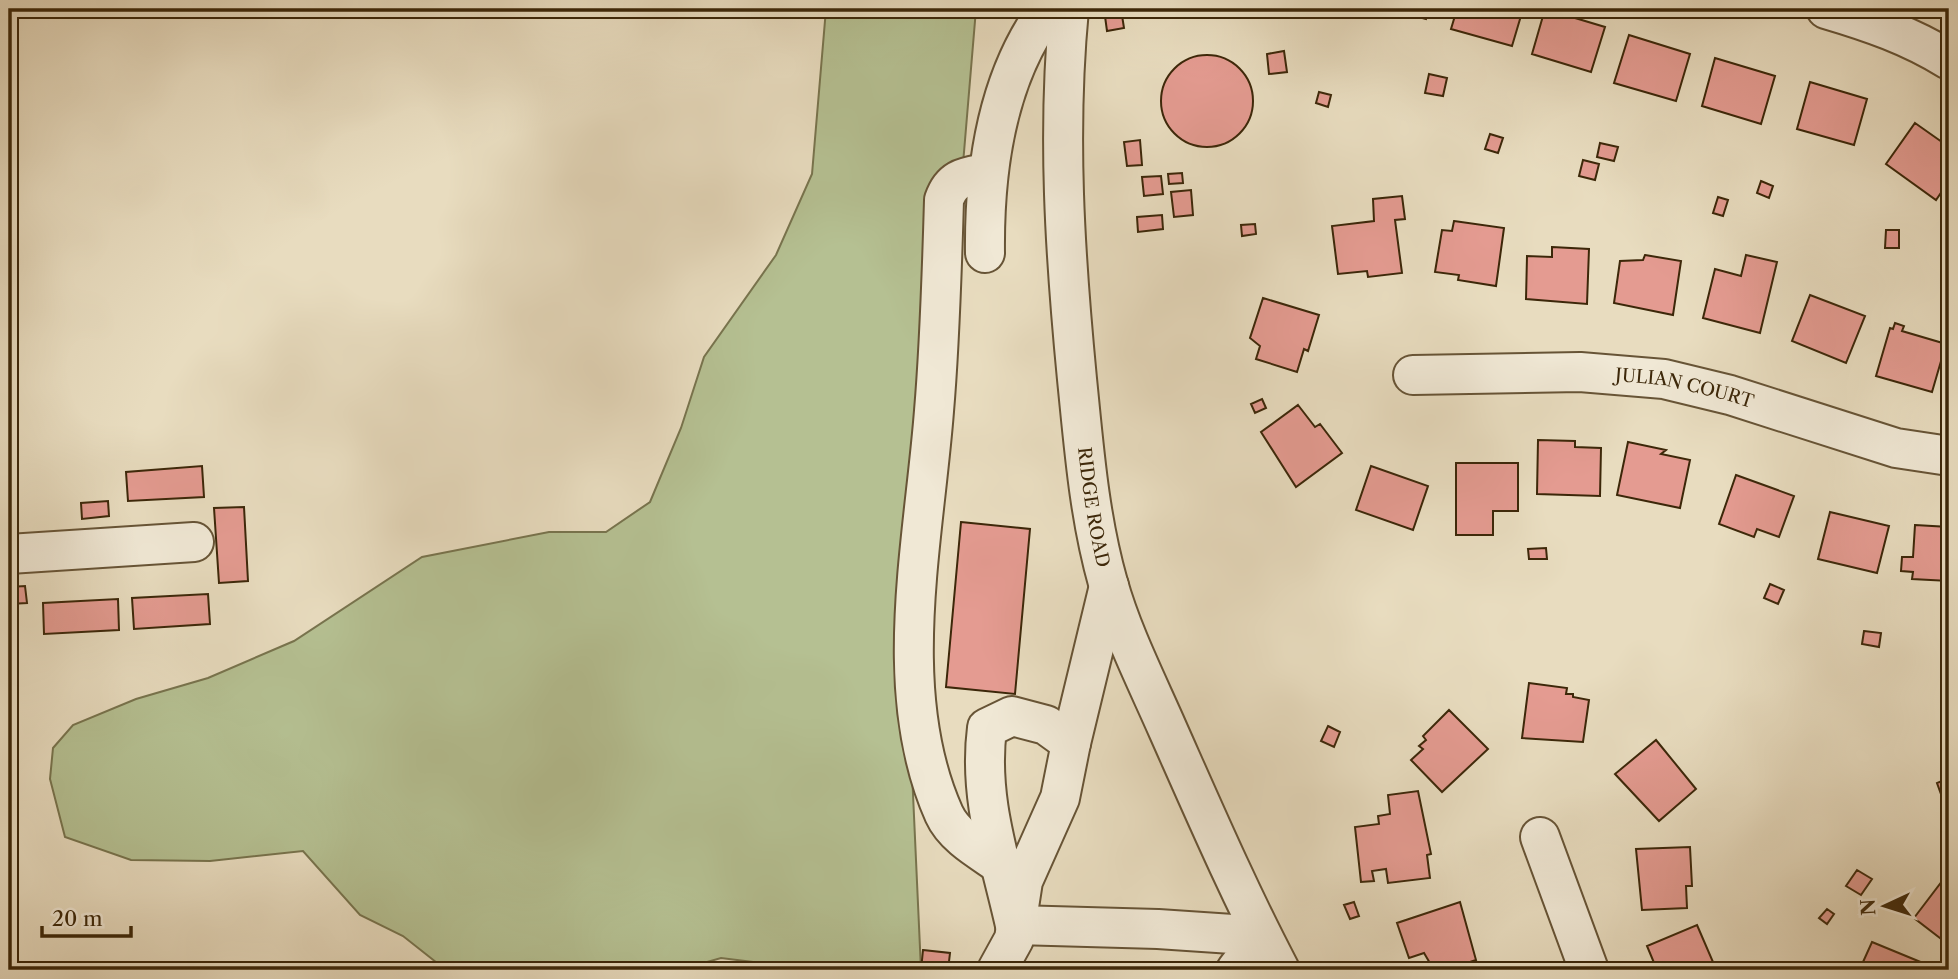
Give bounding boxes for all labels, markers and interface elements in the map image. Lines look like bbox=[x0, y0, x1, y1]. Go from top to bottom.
street label: JULIAN COURT bbox=[1611, 364, 1757, 413]
street label: RIDGE ROAD bbox=[1073, 446, 1114, 570]
north arrow bbox=[1850, 870, 1920, 940]
scale bar bbox=[42, 895, 131, 939]
text: N bbox=[1856, 898, 1881, 916]
text: 20 m bbox=[52, 906, 103, 931]

